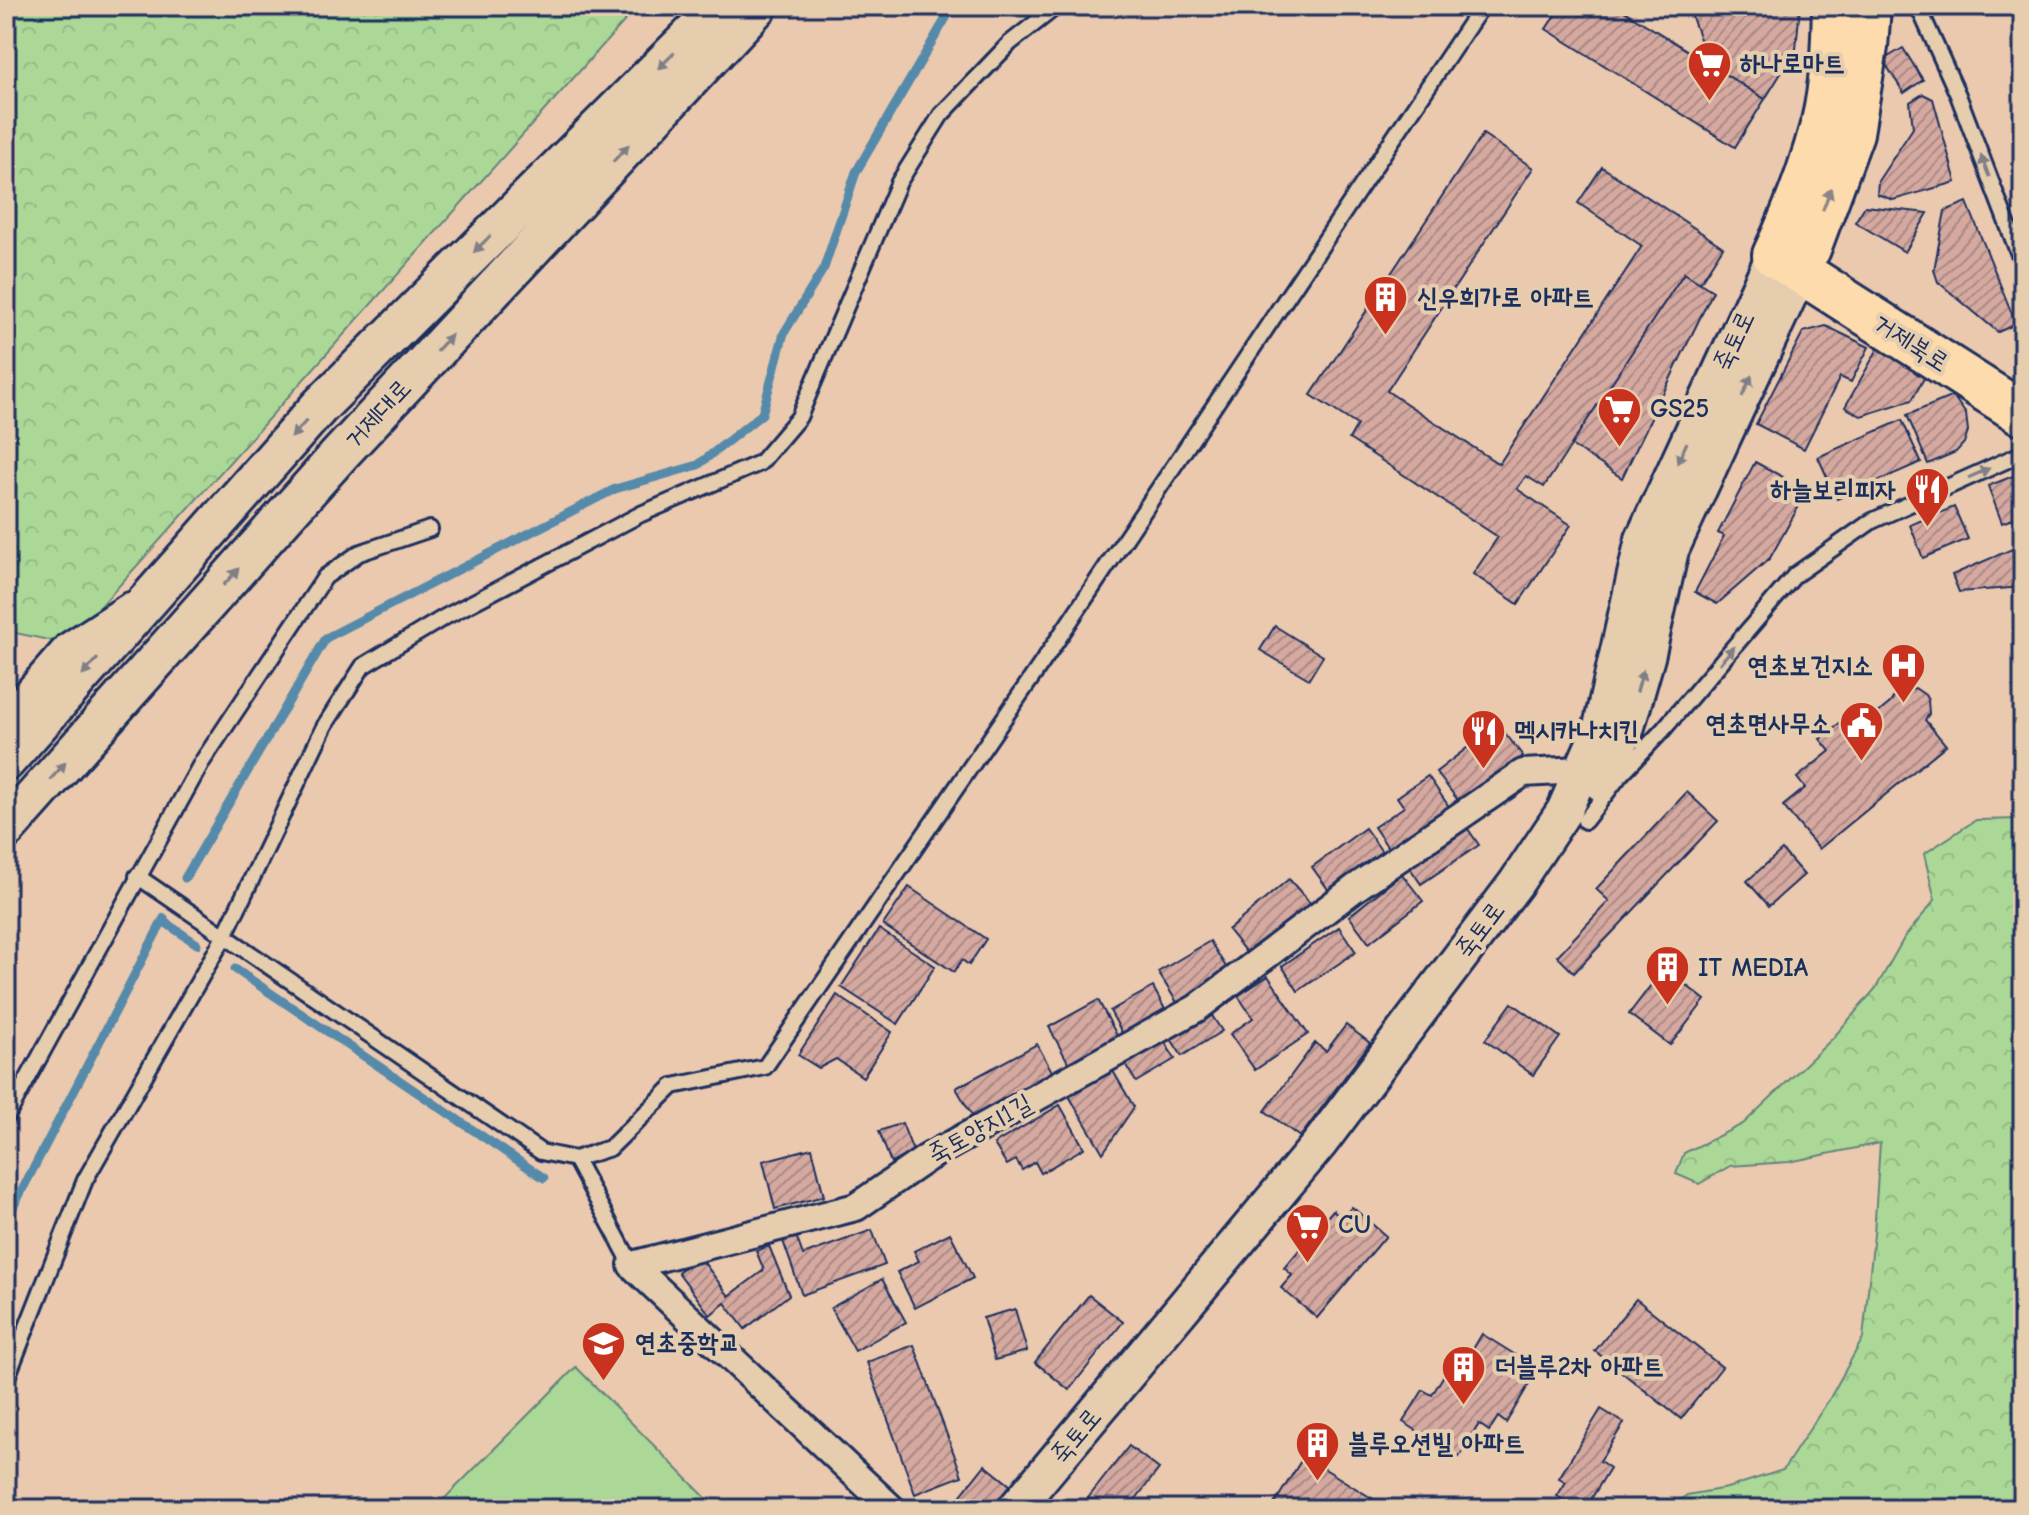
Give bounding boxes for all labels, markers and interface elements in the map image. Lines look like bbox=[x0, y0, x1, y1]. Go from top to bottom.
supermarket icon: 하나로마트 bbox=[1685, 40, 1733, 103]
place label: 하나로마트 bbox=[1740, 49, 1845, 79]
one-way arrow bbox=[657, 51, 676, 70]
one-way arrow bbox=[612, 144, 630, 163]
one-way arrow bbox=[1978, 154, 1991, 178]
one-way arrow bbox=[1822, 187, 1834, 211]
one-way arrow bbox=[473, 235, 492, 253]
building icon: 신우희가로 아파트 bbox=[1362, 274, 1410, 337]
place label: 신우희가로 아파트 bbox=[1417, 283, 1594, 313]
street label: 죽토로 bbox=[1707, 306, 1761, 376]
street label: 거제북로 bbox=[1868, 308, 1954, 378]
one-way arrow bbox=[434, 334, 452, 353]
street label: 거제대로 bbox=[338, 373, 418, 455]
one-way arrow bbox=[1740, 374, 1754, 398]
supermarket icon: GS25 bbox=[1595, 385, 1643, 448]
place label: GS25 bbox=[1650, 394, 1709, 424]
one-way arrow bbox=[291, 419, 308, 439]
one-way arrow bbox=[1675, 441, 1689, 465]
restaurant icon: 하늘보리피자 bbox=[1903, 466, 1951, 529]
one-way arrow bbox=[1967, 466, 1990, 480]
place label: 하늘보리피자 bbox=[1770, 475, 1896, 505]
one-way arrow bbox=[222, 567, 239, 587]
hospital icon: 연초보건지소 bbox=[1880, 642, 1928, 705]
one-way arrow bbox=[1718, 645, 1735, 665]
place label: 연초보건지소 bbox=[1747, 651, 1873, 681]
one-way arrow bbox=[82, 657, 100, 676]
one-way arrow bbox=[1634, 669, 1647, 693]
public building icon: 연초면사무소 bbox=[1838, 700, 1886, 763]
restaurant icon: 멕시카나치킨 bbox=[1459, 707, 1507, 770]
place label: 연초면사무소 bbox=[1705, 709, 1831, 739]
place label: 멕시카나치킨 bbox=[1514, 716, 1640, 746]
one-way arrow bbox=[49, 761, 66, 781]
street label: 죽토로 bbox=[1449, 896, 1511, 964]
building icon: IT MEDIA bbox=[1643, 944, 1691, 1007]
place label: IT MEDIA bbox=[1698, 953, 1809, 983]
street label: 죽토양지1길 bbox=[922, 1088, 1038, 1170]
supermarket icon: CU bbox=[1283, 1201, 1331, 1264]
place label: CU bbox=[1338, 1210, 1371, 1240]
school or university icon: 연초중학교 bbox=[580, 1319, 628, 1382]
place label: 연초중학교 bbox=[635, 1328, 740, 1358]
building icon: 더블루2차 아파트 bbox=[1440, 1343, 1488, 1406]
place label: 더블루2차 아파트 bbox=[1495, 1352, 1664, 1382]
street label: 죽토로 bbox=[1044, 1402, 1108, 1470]
building icon: 블루오션빌 아파트 bbox=[1293, 1420, 1341, 1483]
place label: 블루오션빌 아파트 bbox=[1348, 1429, 1525, 1459]

